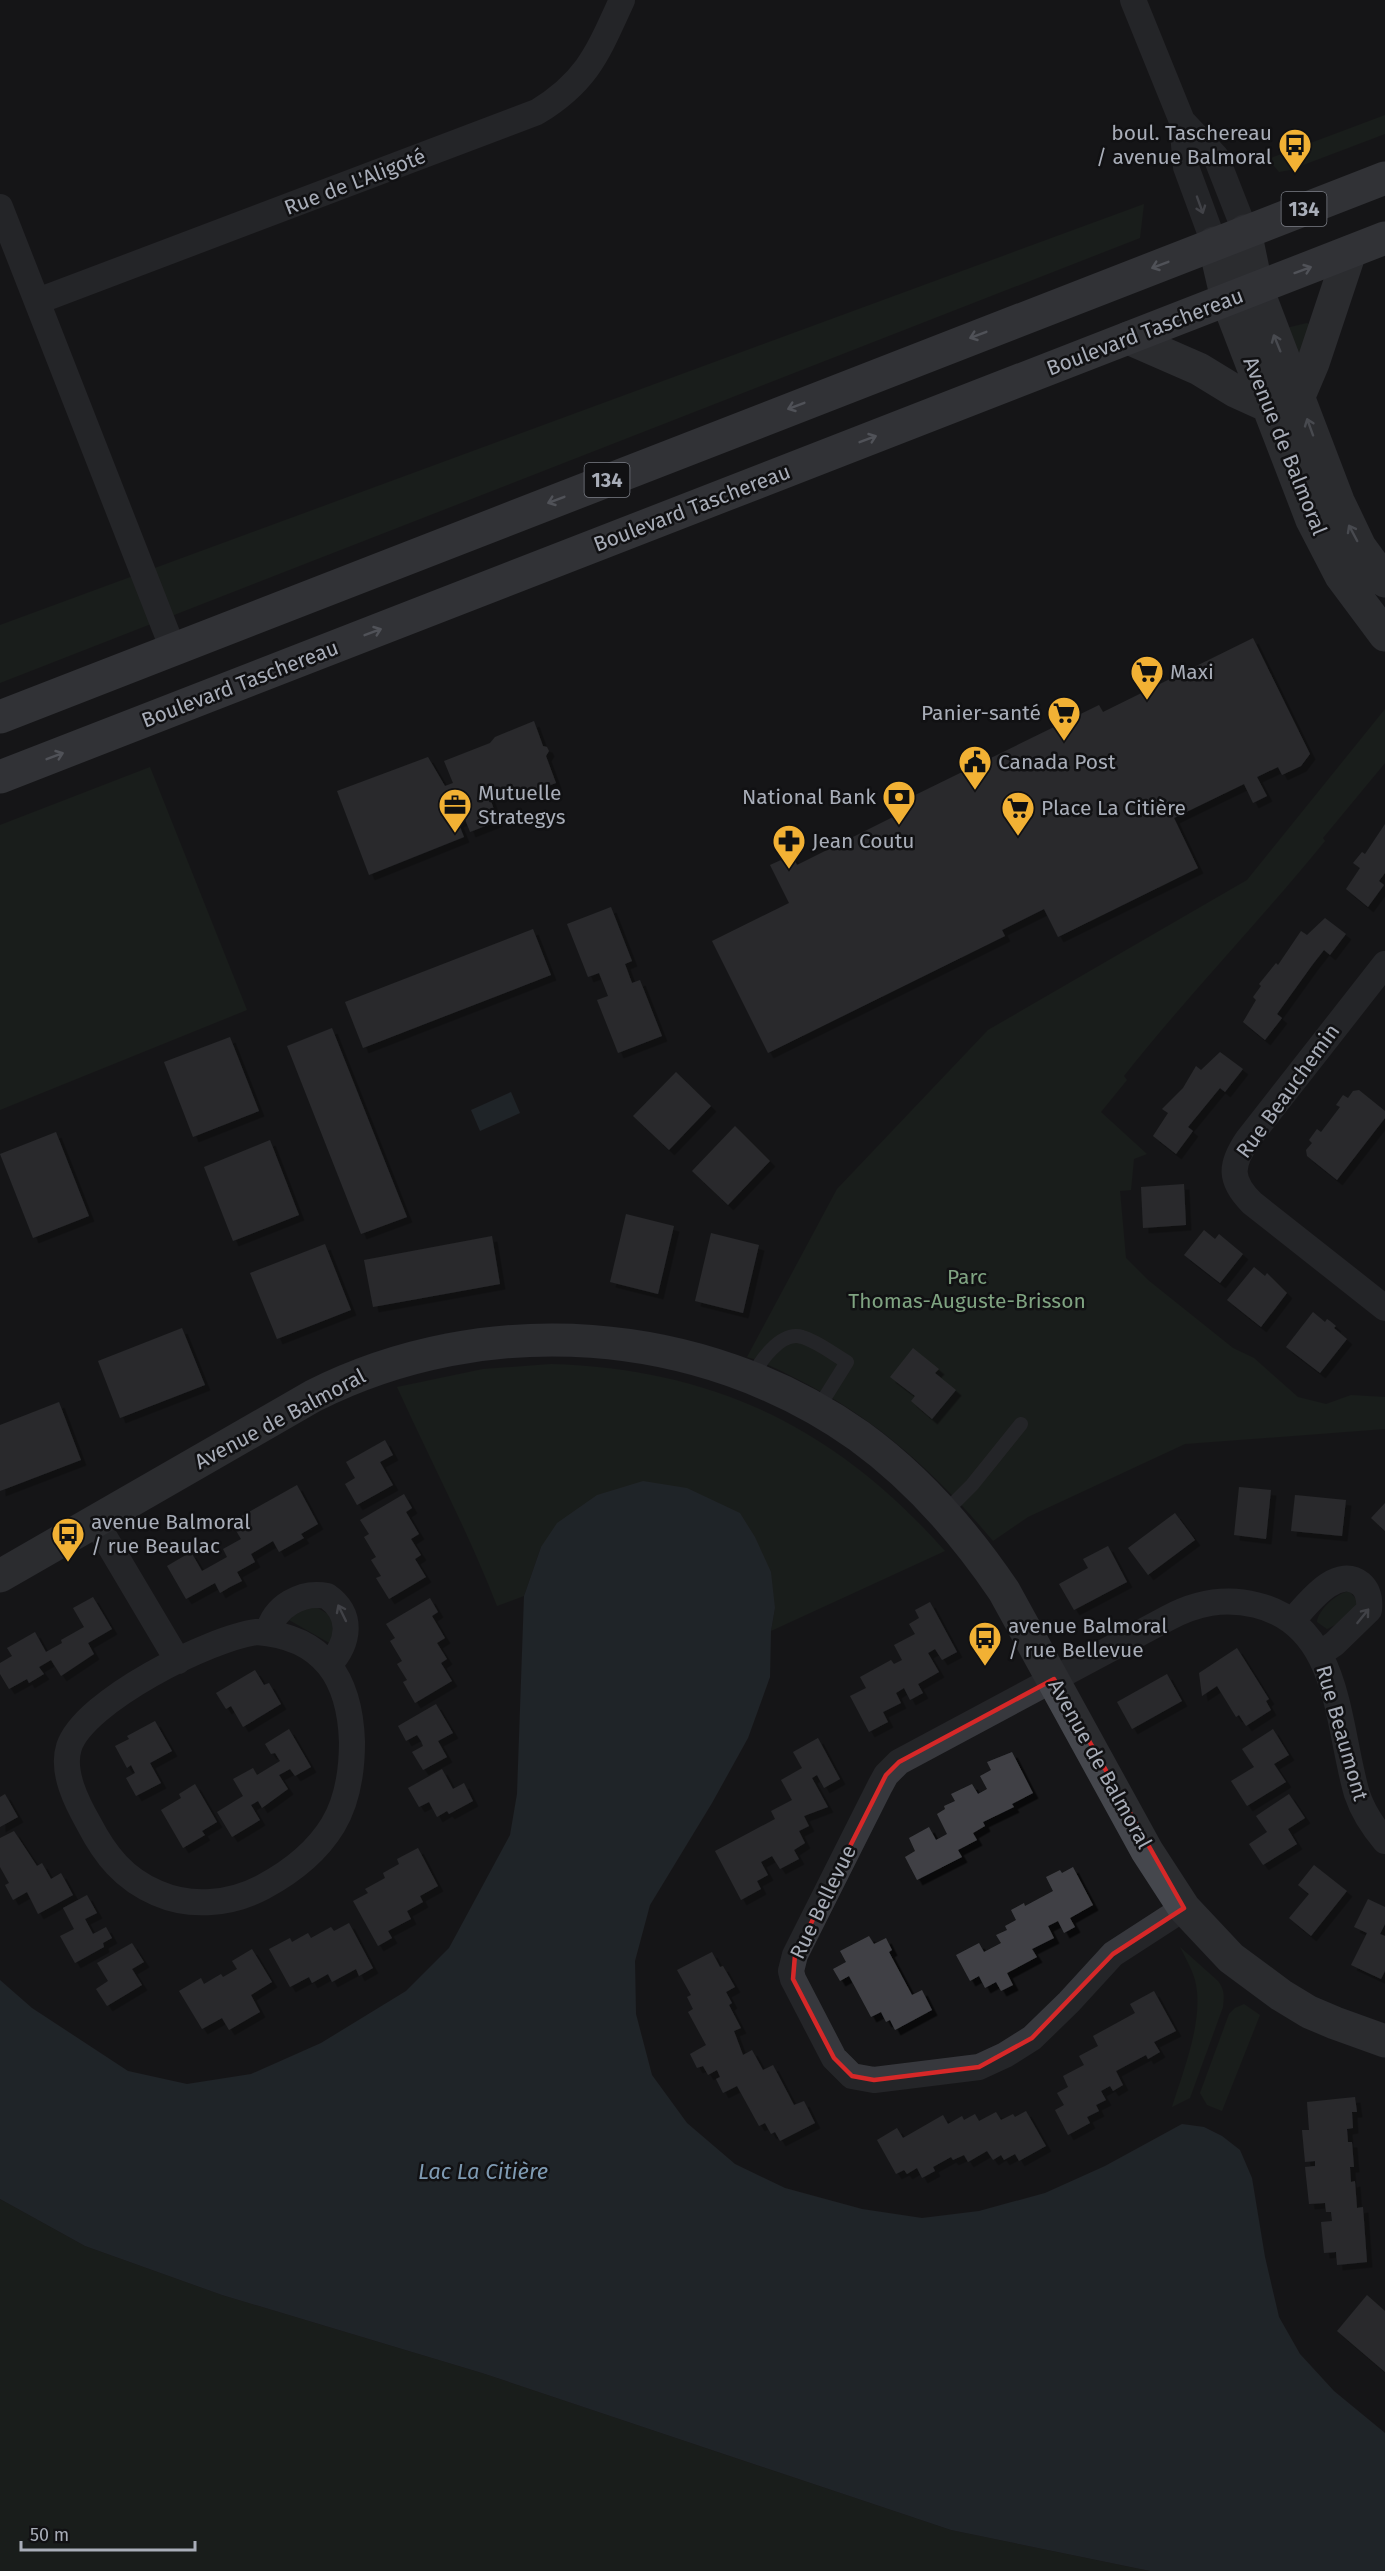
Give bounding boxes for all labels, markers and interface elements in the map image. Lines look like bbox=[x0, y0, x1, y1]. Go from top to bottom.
place label: boul. Taschereau / avenue Balmoral bbox=[1096, 120, 1272, 170]
bus stop icon: boul. Taschereau / avenue Balmoral bbox=[1277, 127, 1313, 174]
street label: Rue de L'Aligoté bbox=[281, 143, 429, 221]
road number: 134 bbox=[1282, 192, 1326, 226]
one-way arrow bbox=[1195, 196, 1206, 214]
one-way arrow bbox=[1151, 260, 1170, 271]
one-way arrow bbox=[1293, 263, 1312, 274]
street label: Boulevard Taschereau bbox=[1043, 282, 1247, 382]
one-way arrow bbox=[969, 331, 988, 342]
one-way arrow bbox=[1271, 334, 1282, 352]
street label: Avenue de Balmoral bbox=[1237, 353, 1333, 539]
one-way arrow bbox=[788, 401, 806, 412]
one-way arrow bbox=[1304, 418, 1315, 436]
one-way arrow bbox=[858, 433, 877, 444]
street label: Boulevard Taschereau bbox=[590, 458, 794, 558]
road number: 134 bbox=[584, 463, 630, 497]
one-way arrow bbox=[547, 495, 566, 506]
one-way arrow bbox=[1346, 524, 1358, 542]
one-way arrow bbox=[363, 626, 382, 637]
street label: Boulevard Taschereau bbox=[138, 634, 342, 734]
supermarket icon: Maxi bbox=[1129, 654, 1165, 701]
place label: Maxi bbox=[1170, 659, 1214, 685]
supermarket icon: Panier-santé bbox=[1046, 695, 1082, 742]
place label: Panier-santé bbox=[921, 700, 1041, 726]
public building icon: Canada Post bbox=[957, 744, 993, 791]
place label: Canada Post bbox=[998, 749, 1116, 775]
one-way arrow bbox=[45, 750, 63, 761]
bank icon: National Bank bbox=[881, 779, 917, 826]
place label: Mutuelle Strategys bbox=[478, 780, 566, 830]
place label: National Bank bbox=[742, 784, 876, 810]
office icon: Mutuelle Strategys bbox=[437, 787, 473, 834]
supermarket icon: Place La Citière bbox=[1000, 790, 1036, 837]
place label: Place La Citière bbox=[1041, 795, 1186, 821]
pharmacy icon: Jean Coutu bbox=[771, 823, 807, 870]
place label: Jean Coutu bbox=[812, 828, 915, 854]
street label: Rue Beauchemin bbox=[1231, 1019, 1345, 1163]
park label: Parc Thomas-Auguste-Brisson bbox=[848, 1264, 1086, 1314]
street label: Avenue de Balmoral bbox=[190, 1363, 370, 1475]
place label: avenue Balmoral / rue Beaulac bbox=[91, 1509, 250, 1559]
bus stop icon: avenue Balmoral / rue Beaulac bbox=[50, 1516, 86, 1563]
one-way arrow bbox=[335, 1604, 347, 1622]
one-way arrow bbox=[1356, 1608, 1369, 1624]
place label: avenue Balmoral / rue Bellevue bbox=[1008, 1613, 1167, 1663]
bus stop icon: avenue Balmoral / rue Bellevue bbox=[967, 1620, 1003, 1667]
street label: Rue Beaumont bbox=[1310, 1662, 1374, 1804]
street label: Avenue de Balmoral bbox=[1043, 1675, 1157, 1853]
street label: Rue Bellevue bbox=[784, 1841, 862, 1963]
water label: Lac La Citière bbox=[418, 2158, 548, 2185]
scale bar bbox=[21, 2514, 195, 2552]
text: 50 m bbox=[30, 2524, 69, 2546]

